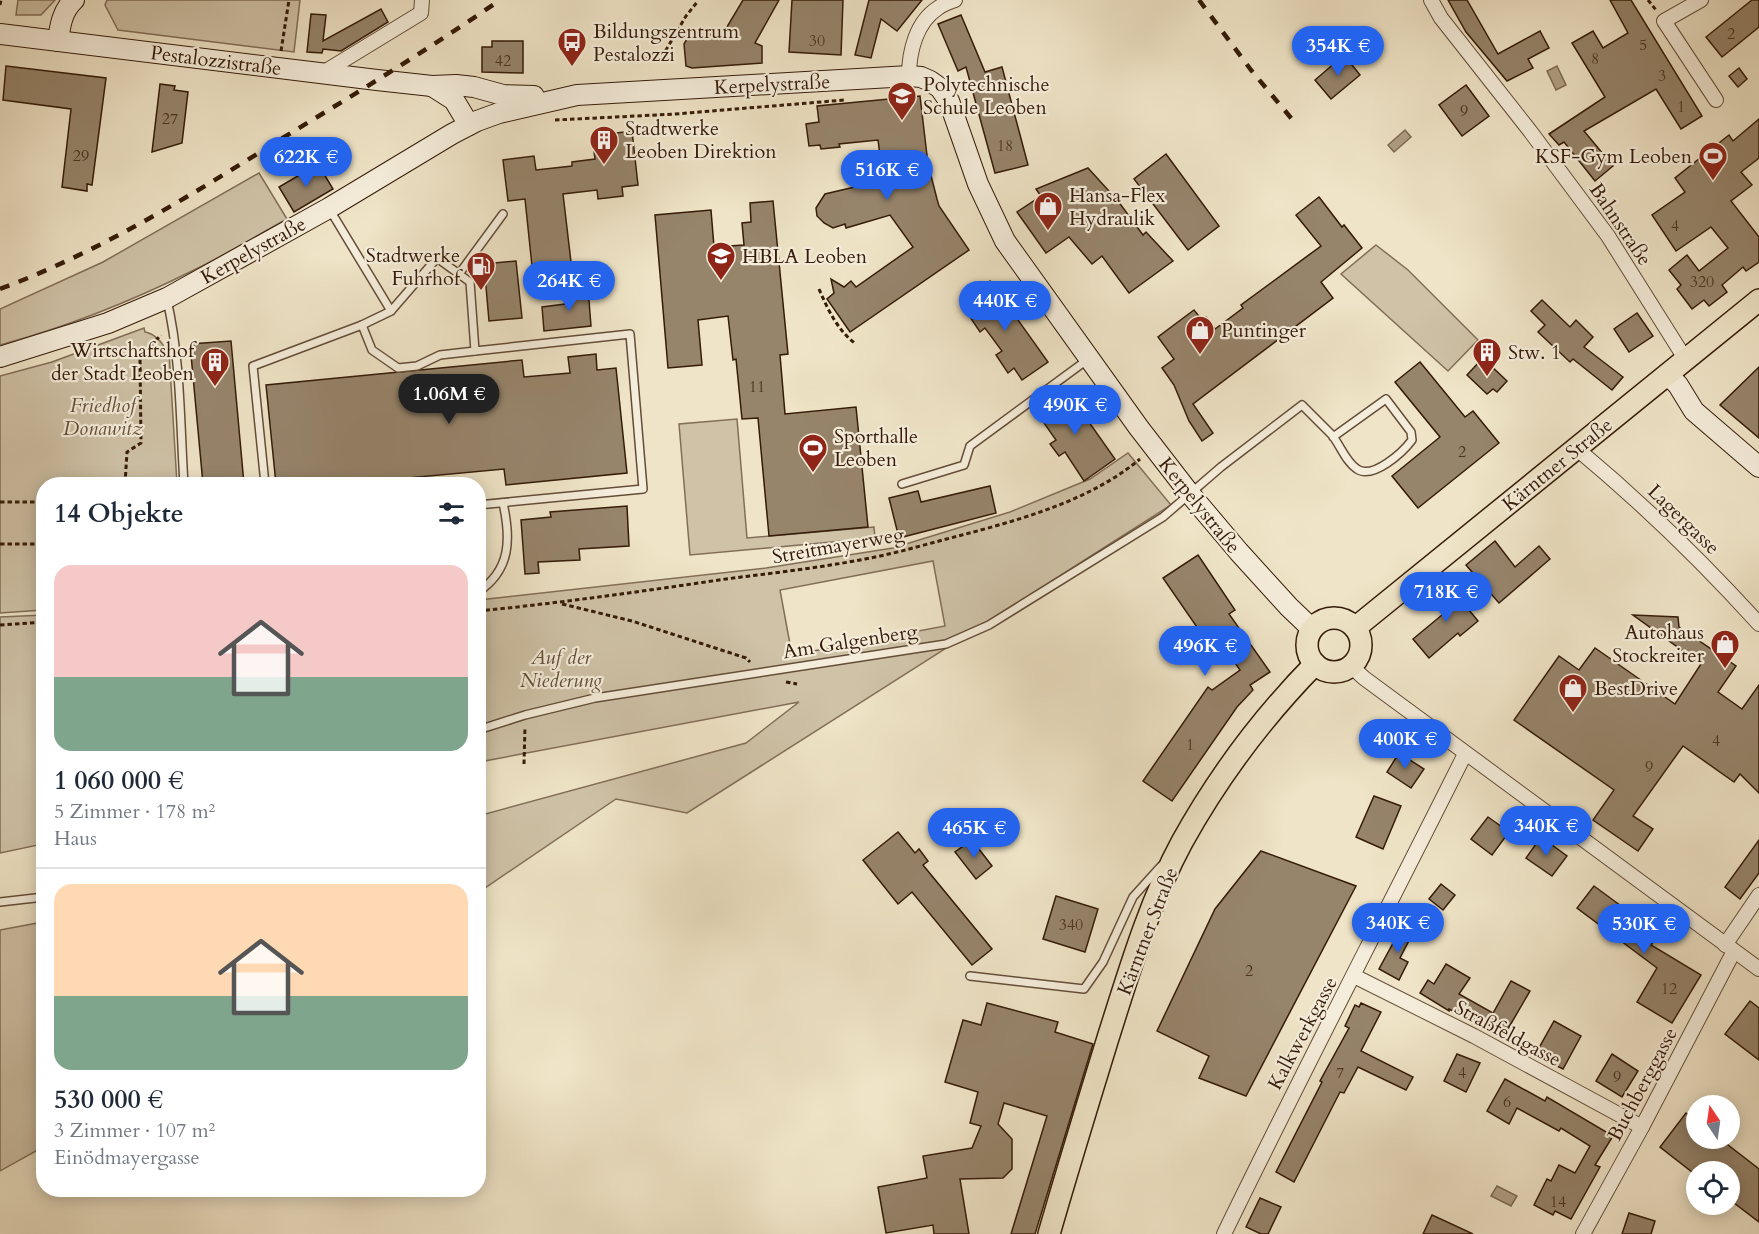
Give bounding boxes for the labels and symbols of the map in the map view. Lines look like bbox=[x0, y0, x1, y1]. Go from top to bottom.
place label: Bildungszentrum Pestalozzi bbox=[593, 18, 739, 68]
house number: 2 bbox=[1727, 23, 1735, 45]
bus stop icon: Bildungszentrum Pestalozzi bbox=[556, 26, 588, 68]
pin: 354K € bbox=[1289, 26, 1387, 77]
house number: 30 bbox=[809, 30, 825, 52]
house number: 5 bbox=[1639, 34, 1647, 56]
street label: Pestalozzistraße bbox=[149, 39, 283, 82]
house number: 8 bbox=[1591, 48, 1599, 70]
house number: 42 bbox=[495, 50, 511, 72]
house number: 3 bbox=[1658, 65, 1666, 87]
street label: Kerpelystraße bbox=[713, 68, 831, 101]
place label: Polytechnische Schule Leoben bbox=[923, 71, 1050, 121]
school or university icon: Polytechnische Schule Leoben bbox=[886, 80, 918, 122]
house number: 1 bbox=[1677, 96, 1685, 118]
house number: 9 bbox=[1460, 100, 1468, 122]
house number: 27 bbox=[162, 108, 178, 130]
place label: Stadtwerke Leoben Direktion bbox=[625, 115, 777, 165]
building icon: Stadtwerke Leoben Direktion bbox=[588, 124, 620, 166]
house number: 18 bbox=[997, 135, 1013, 157]
pin: 622K € bbox=[257, 137, 355, 188]
sports icon: KSF-Gym Leoben bbox=[1697, 140, 1729, 182]
place label: KSF-Gym Leoben bbox=[1535, 143, 1693, 170]
house number: 29 bbox=[73, 145, 89, 167]
pin: 516K € bbox=[838, 150, 936, 201]
street label: Bahnstraße bbox=[1583, 178, 1658, 271]
place label: Hansa-Flex Hydraulik bbox=[1069, 182, 1166, 232]
shop icon: Hansa-Flex Hydraulik bbox=[1032, 190, 1064, 232]
street label: Kerpelystraße bbox=[196, 210, 311, 291]
house number: 4 bbox=[1671, 215, 1679, 237]
school or university icon: HBLA Leoben bbox=[705, 240, 737, 282]
place label: Stadtwerke Fuhrhof bbox=[366, 242, 463, 292]
place label: HBLA Leoben bbox=[742, 243, 868, 270]
fuel station icon: Stadtwerke Fuhrhof bbox=[465, 250, 497, 292]
pin: 264K € bbox=[520, 261, 618, 312]
house number: 320 bbox=[1690, 271, 1714, 293]
pin: 440K € bbox=[956, 281, 1054, 332]
shop icon: Puntinger bbox=[1184, 314, 1216, 356]
place label: Puntinger bbox=[1221, 317, 1307, 344]
building icon: Stw. 1 bbox=[1471, 336, 1503, 378]
place label: Wirtschaftshof der Stadt Leoben bbox=[51, 337, 197, 387]
place label: Stw. 1 bbox=[1508, 339, 1561, 366]
building icon: Wirtschaftshof der Stadt Leoben bbox=[199, 346, 231, 388]
pin: 1.06M € bbox=[394, 374, 504, 425]
house number: 11 bbox=[749, 376, 765, 398]
pin: 490K € bbox=[1026, 385, 1124, 436]
park label: Friedhof Donawitz bbox=[63, 392, 144, 442]
street label: Kärntner Straße bbox=[1496, 411, 1618, 517]
place label: Sporthalle Leoben bbox=[834, 423, 918, 473]
sports icon: Sporthalle Leoben bbox=[797, 432, 829, 474]
house number: 2 bbox=[1458, 441, 1466, 463]
street label: Kerpelystraße bbox=[1152, 452, 1247, 559]
street label: Lagergasse bbox=[1642, 478, 1726, 561]
street label: Streitmayerweg bbox=[770, 520, 907, 570]
pin: 718K € bbox=[1397, 572, 1495, 623]
street label: Am Galgenberg bbox=[781, 617, 920, 665]
place label: Autohaus Stockreiter bbox=[1612, 619, 1705, 669]
pin: 496K € bbox=[1156, 626, 1254, 677]
shop icon: Autohaus Stockreiter bbox=[1709, 628, 1741, 670]
park label: Auf der Niederung bbox=[520, 644, 602, 694]
shop icon: BestDrive bbox=[1557, 672, 1589, 714]
place label: BestDrive bbox=[1594, 675, 1678, 702]
pin: 400K € bbox=[1356, 719, 1454, 770]
house number: 4 bbox=[1712, 730, 1720, 752]
house number: 1 bbox=[1186, 734, 1194, 756]
house number: 9 bbox=[1645, 756, 1653, 778]
pin: 340K € bbox=[1497, 806, 1595, 857]
pin: 465K € bbox=[925, 808, 1023, 859]
street label: Kärntner Straße bbox=[1111, 863, 1184, 999]
pin: 340K € bbox=[1349, 903, 1447, 954]
pin: 530K € bbox=[1595, 904, 1693, 955]
house number: 340 bbox=[1059, 914, 1083, 936]
house number: 2 bbox=[1245, 960, 1253, 982]
street label: Kalkwerkgasse bbox=[1261, 972, 1344, 1095]
house number: 12 bbox=[1661, 978, 1677, 1000]
street label: Straßfeldgasse bbox=[1450, 994, 1566, 1073]
street label: Buchberggasse bbox=[1601, 1023, 1684, 1146]
house number: 7 bbox=[1336, 1062, 1344, 1084]
house number: 4 bbox=[1458, 1062, 1466, 1084]
house number: 9 bbox=[1613, 1066, 1621, 1088]
house number: 6 bbox=[1503, 1091, 1511, 1113]
north arrow bbox=[1686, 1095, 1740, 1149]
house number: 14 bbox=[1550, 1191, 1566, 1213]

